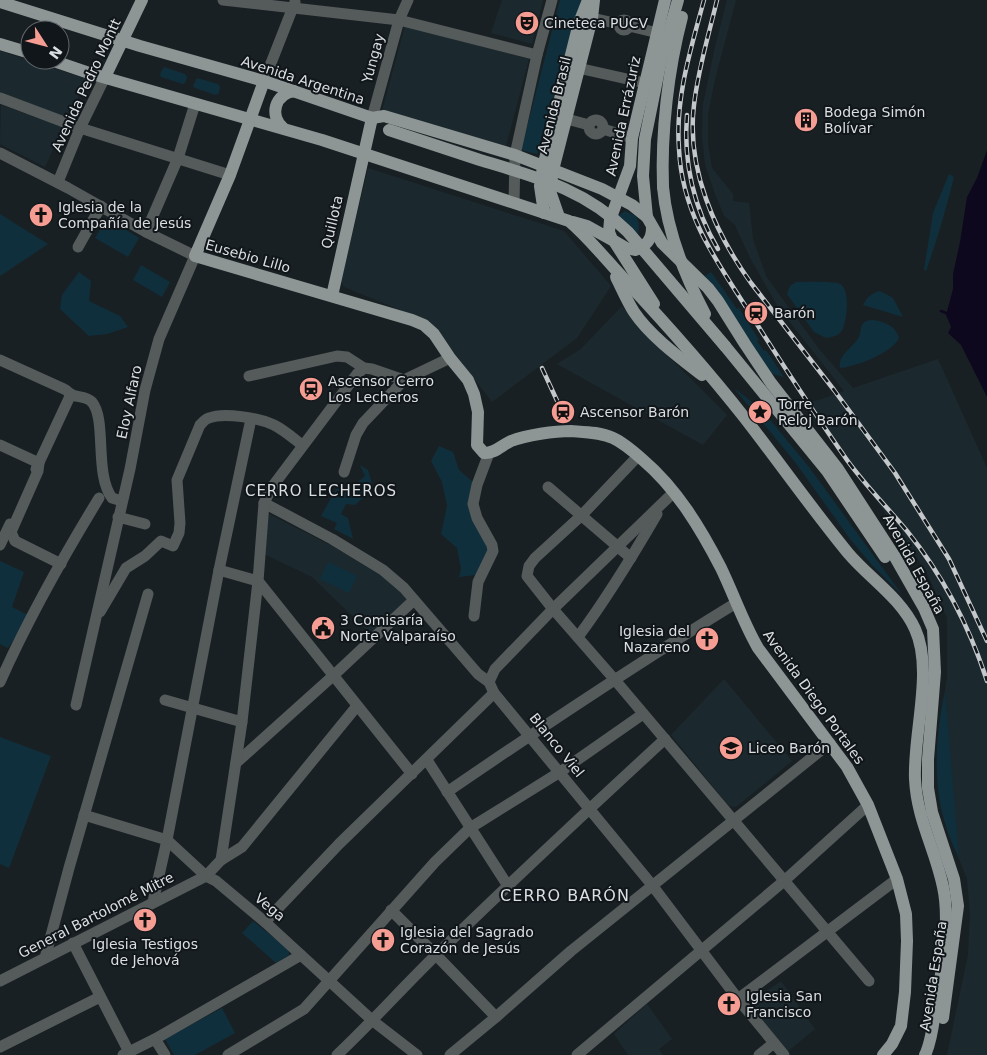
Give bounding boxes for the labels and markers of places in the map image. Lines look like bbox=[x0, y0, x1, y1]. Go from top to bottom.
theatre icon: Cineteca PUCV bbox=[514, 10, 540, 36]
place label: Cineteca PUCV bbox=[544, 15, 648, 31]
place label: Bodega Simón Bolívar bbox=[824, 104, 925, 136]
building icon: Bodega Simón Bolívar bbox=[793, 107, 819, 133]
place label: Iglesia de la Compañía de Jesús bbox=[58, 199, 191, 231]
church icon: Iglesia de la Compañía de Jesús bbox=[28, 202, 54, 228]
station icon: Barón bbox=[743, 300, 769, 326]
place label: Barón bbox=[774, 305, 815, 321]
place label: Ascensor Cerro Los Lecheros bbox=[328, 373, 434, 405]
station icon: Ascensor Cerro Los Lecheros bbox=[298, 376, 324, 402]
place label: Torre Reloj Barón bbox=[777, 396, 858, 428]
station icon: Ascensor Barón bbox=[550, 399, 576, 425]
place icon: Torre Reloj Barón bbox=[747, 399, 773, 425]
place label: Ascensor Barón bbox=[580, 404, 689, 420]
place label: 3 Comisaría Norte Valparaíso bbox=[340, 612, 456, 644]
public building icon: 3 Comisaría Norte Valparaíso bbox=[310, 615, 336, 641]
place label: Iglesia del Nazareno bbox=[619, 623, 690, 655]
church icon: Iglesia del Nazareno bbox=[694, 626, 720, 652]
school or university icon: Liceo Barón bbox=[718, 735, 744, 761]
place label: Liceo Barón bbox=[748, 740, 830, 756]
church icon: Iglesia Testigos de Jehová bbox=[132, 907, 158, 933]
place label: Iglesia del Sagrado Corazón de Jesús bbox=[400, 924, 534, 956]
church icon: Iglesia del Sagrado Corazón de Jesús bbox=[370, 927, 396, 953]
place label: Iglesia Testigos de Jehová bbox=[92, 936, 198, 968]
place label: Iglesia San Francisco bbox=[746, 988, 822, 1020]
church icon: Iglesia San Francisco bbox=[716, 991, 742, 1017]

